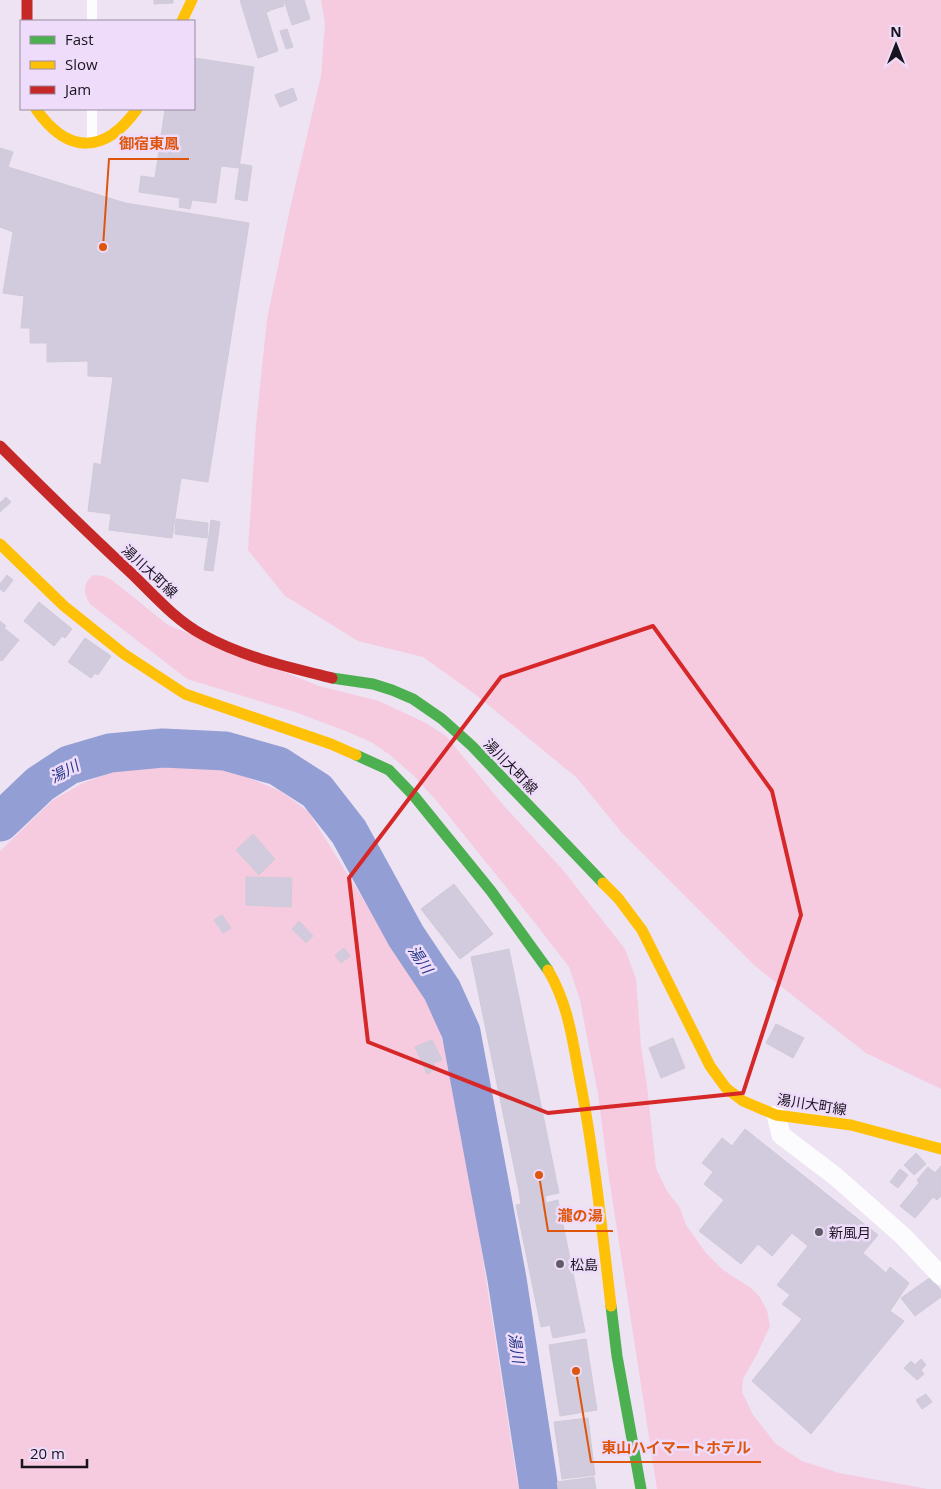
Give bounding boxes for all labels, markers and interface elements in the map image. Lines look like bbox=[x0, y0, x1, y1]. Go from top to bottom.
legend bbox=[20, 20, 195, 110]
north arrow bbox=[871, 20, 921, 70]
text: N bbox=[890, 22, 902, 41]
text: Fast bbox=[65, 29, 94, 49]
text: Slow bbox=[65, 54, 98, 74]
text: Jam bbox=[63, 79, 91, 99]
callout: 御宿東鳳 bbox=[109, 129, 189, 159]
text: 御宿東鳳 bbox=[119, 133, 179, 153]
street label: 湯川大町線 bbox=[118, 540, 182, 602]
street label: 湯川大町線 bbox=[480, 734, 542, 798]
water label: 湯川 bbox=[46, 754, 84, 787]
water label: 湯川 bbox=[404, 941, 439, 979]
street label: 湯川大町線 bbox=[776, 1089, 848, 1119]
callout: 瀧の湯 bbox=[548, 1201, 613, 1231]
text: 瀧の湯 bbox=[557, 1205, 603, 1225]
place label: 新風月 bbox=[829, 1223, 871, 1242]
marker: 新風月 bbox=[813, 1226, 825, 1238]
place label: 松島 bbox=[570, 1255, 598, 1274]
marker: 松島 bbox=[554, 1258, 566, 1270]
water label: 湯川 bbox=[505, 1332, 530, 1366]
callout: 東山ハイマートホテル bbox=[591, 1432, 761, 1462]
scale bar bbox=[22, 1436, 88, 1468]
text: 東山ハイマートホテル bbox=[601, 1437, 751, 1457]
text: 20 m bbox=[30, 1443, 65, 1463]

